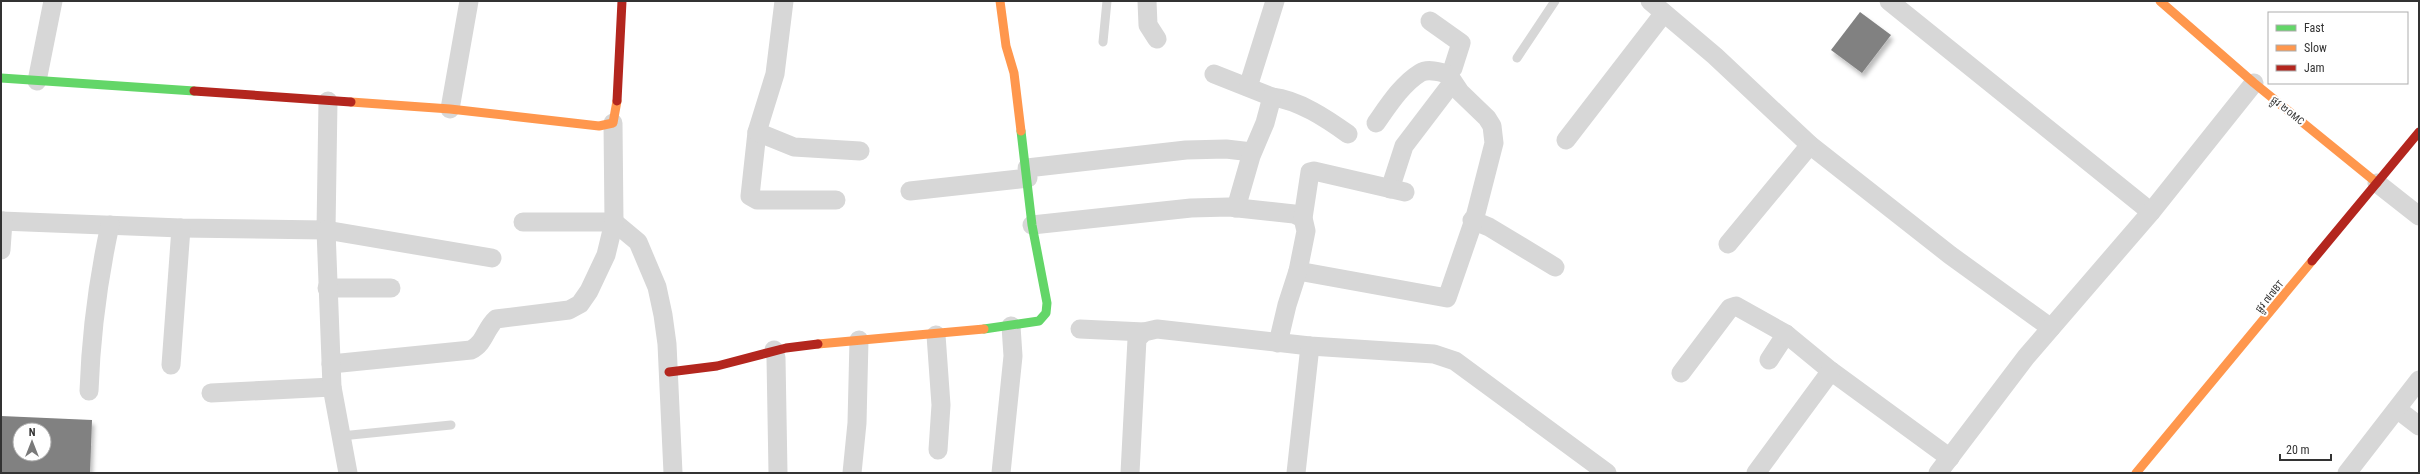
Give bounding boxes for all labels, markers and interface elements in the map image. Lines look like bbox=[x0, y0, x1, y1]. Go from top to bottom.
legend bbox=[2268, 12, 2408, 84]
text: Fast bbox=[2304, 21, 2325, 35]
text: Slow bbox=[2304, 41, 2327, 55]
text: Jam bbox=[2304, 61, 2325, 75]
street label: ផ្លូវ ២០MC bbox=[2267, 94, 2307, 130]
street label: ផ្លូវ ៧៧BT bbox=[2253, 278, 2289, 317]
north arrow bbox=[12, 422, 52, 462]
text: N bbox=[29, 426, 36, 439]
scale bar bbox=[2280, 436, 2331, 462]
text: 20 m bbox=[2286, 443, 2310, 457]

